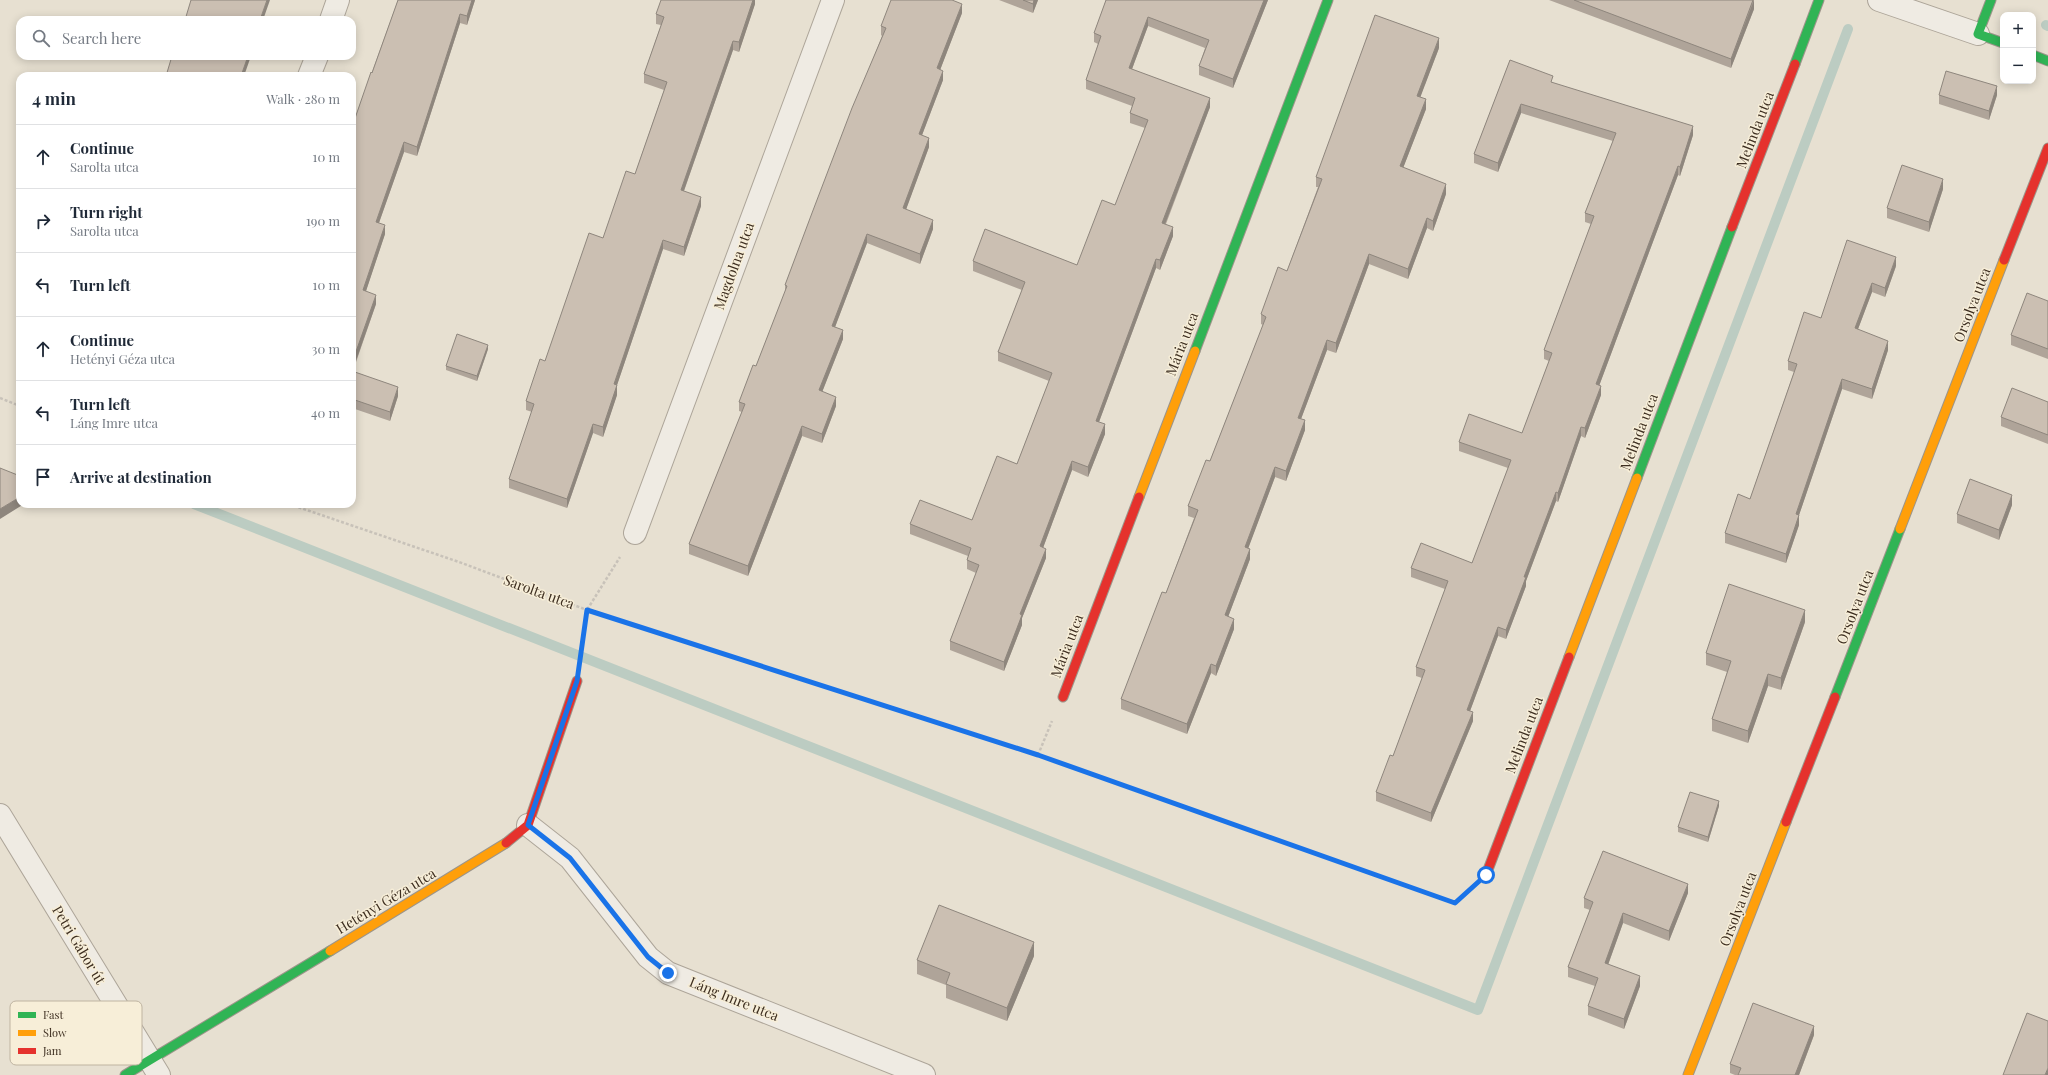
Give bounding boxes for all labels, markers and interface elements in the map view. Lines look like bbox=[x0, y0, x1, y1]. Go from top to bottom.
map controls bbox=[2000, 12, 2036, 84]
button: + bbox=[2000, 12, 2036, 48]
search box bbox=[16, 16, 356, 60]
icon: search bbox=[30, 27, 52, 49]
text: Search here bbox=[62, 28, 141, 48]
button: − bbox=[2000, 48, 2036, 84]
text: 4 min bbox=[32, 87, 76, 109]
street label: Melinda utca bbox=[1731, 89, 1778, 171]
text: Walk · 280 m bbox=[266, 90, 340, 107]
text: Continue bbox=[70, 138, 134, 158]
icon: ahead bbox=[32, 146, 54, 168]
text: 10 m bbox=[313, 148, 340, 165]
text: Sarolta utca bbox=[70, 158, 139, 175]
text: Turn right bbox=[70, 202, 143, 222]
icon: right bbox=[32, 210, 54, 232]
text: 190 m bbox=[306, 212, 340, 229]
street label: Magdolna utca bbox=[709, 220, 758, 312]
text: Sarolta utca bbox=[70, 222, 139, 239]
street label: Orsolya utca bbox=[1949, 265, 1994, 345]
icon: left bbox=[32, 274, 54, 296]
text: Turn left bbox=[70, 275, 131, 295]
text: 10 m bbox=[313, 276, 340, 293]
street label: Mária utca bbox=[1161, 309, 1202, 378]
text: Continue bbox=[70, 330, 134, 350]
icon: ahead bbox=[32, 338, 54, 360]
text: 30 m bbox=[312, 340, 340, 357]
text: Hetényi Géza utca bbox=[70, 350, 175, 367]
street label: Melinda utca bbox=[1615, 391, 1662, 473]
text: Turn left bbox=[70, 394, 131, 414]
icon: left bbox=[32, 402, 54, 424]
text: 40 m bbox=[311, 404, 340, 421]
text: Láng Imre utca bbox=[70, 414, 158, 431]
icon: arrive bbox=[32, 466, 54, 488]
text: Arrive at destination bbox=[70, 467, 212, 487]
street label: Orsolya utca bbox=[1832, 567, 1877, 647]
street label: Sarolta utca bbox=[501, 570, 577, 613]
street label: Mária utca bbox=[1046, 611, 1087, 680]
street label: Melinda utca bbox=[1500, 694, 1547, 776]
street label: Hetényi Géza utca bbox=[332, 863, 439, 938]
route start bbox=[1477, 866, 1495, 884]
street label: Orsolya utca bbox=[1715, 869, 1760, 949]
street label: Petri Gábor út bbox=[48, 902, 111, 989]
route end bbox=[659, 964, 677, 982]
street label: Láng Imre utca bbox=[687, 972, 782, 1025]
legend bbox=[10, 1001, 142, 1065]
text: Fast bbox=[43, 1007, 63, 1022]
text: Slow bbox=[43, 1025, 67, 1040]
text: Jam bbox=[42, 1043, 62, 1058]

